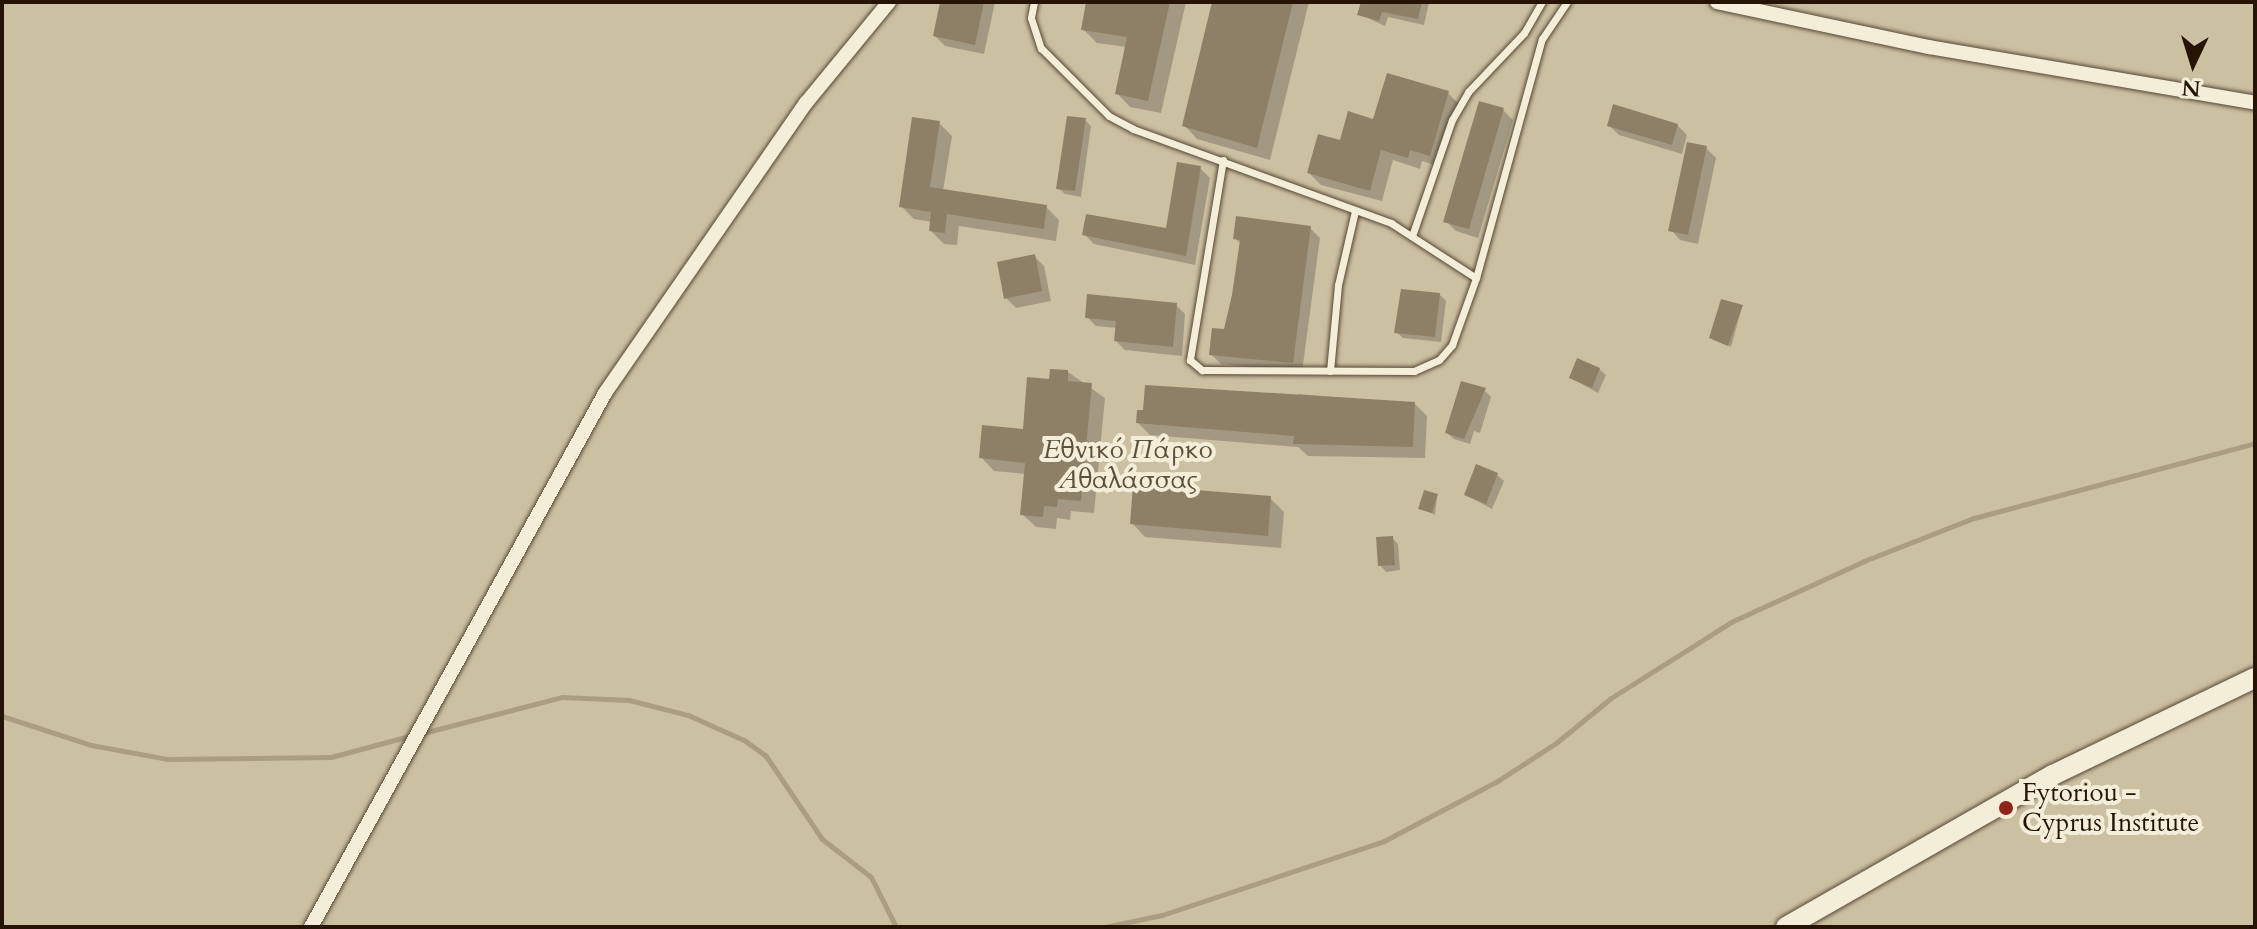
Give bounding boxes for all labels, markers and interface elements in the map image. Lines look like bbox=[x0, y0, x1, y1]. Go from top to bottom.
north arrow bbox=[2153, 24, 2233, 104]
text: N bbox=[2181, 72, 2202, 104]
park label: Εθνικό Πάρκο Αθαλάσσας bbox=[1043, 434, 1213, 496]
place label: Fytoriou - Cyprus Institute bbox=[2022, 777, 2199, 838]
marker: Fytoriou - Cyprus Institute bbox=[1997, 799, 2015, 817]

